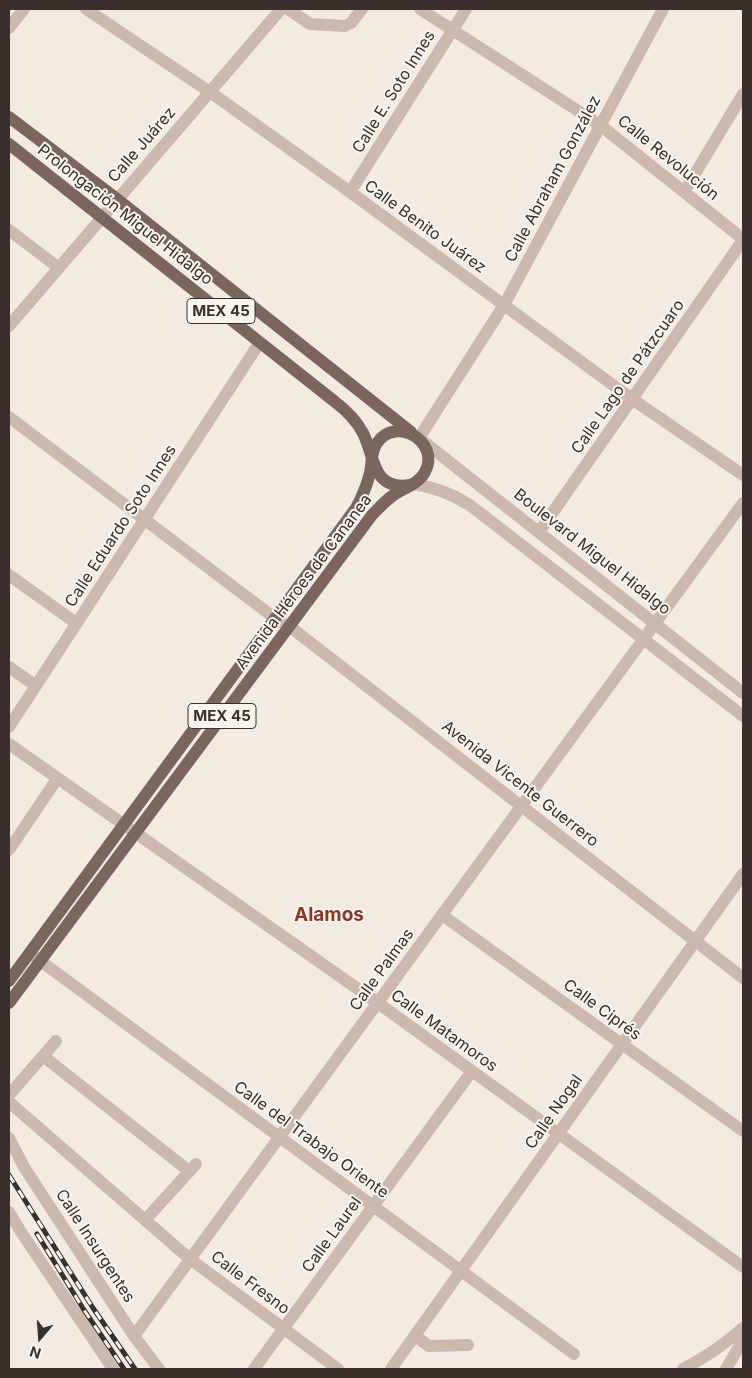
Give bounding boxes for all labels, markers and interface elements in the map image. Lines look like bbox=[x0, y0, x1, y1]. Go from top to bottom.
street label: Calle E. Soto Innes bbox=[349, 27, 439, 157]
street label: Calle Abraham González bbox=[501, 93, 605, 265]
street label: Calle Juárez bbox=[104, 103, 180, 187]
street label: Calle Revolución bbox=[613, 111, 723, 205]
street label: Prolongación Miguel Hidalgo bbox=[34, 141, 216, 289]
street label: Calle Benito Juárez bbox=[360, 176, 490, 278]
street label: Calle Lago de Pátzcuaro bbox=[567, 296, 689, 458]
road number: MEX 45 bbox=[187, 298, 255, 324]
street label: Calle Eduardo Soto Innes bbox=[61, 441, 181, 611]
street label: Boulevard Miguel Hidalgo bbox=[510, 485, 674, 619]
street label: Avenida Héroes de Cananea bbox=[232, 491, 376, 673]
road number: MEX 45 bbox=[188, 704, 256, 728]
street label: Avenida Vicente Guerrero bbox=[438, 717, 602, 851]
district label: Alamos bbox=[294, 904, 364, 926]
street label: Calle Palmas bbox=[346, 925, 418, 1015]
street label: Calle Ciprés bbox=[559, 975, 645, 1045]
street label: Calle Matamoros bbox=[387, 986, 501, 1076]
street label: Calle Nogal bbox=[521, 1071, 587, 1153]
street label: Calle del Trabajo Oriente bbox=[230, 1077, 392, 1203]
street label: Calle Insurgentes bbox=[51, 1186, 139, 1306]
street label: Calle Laurel bbox=[298, 1193, 366, 1277]
street label: Calle Fresno bbox=[207, 1247, 293, 1319]
north arrow bbox=[15, 1313, 65, 1363]
text: N bbox=[28, 1343, 43, 1362]

